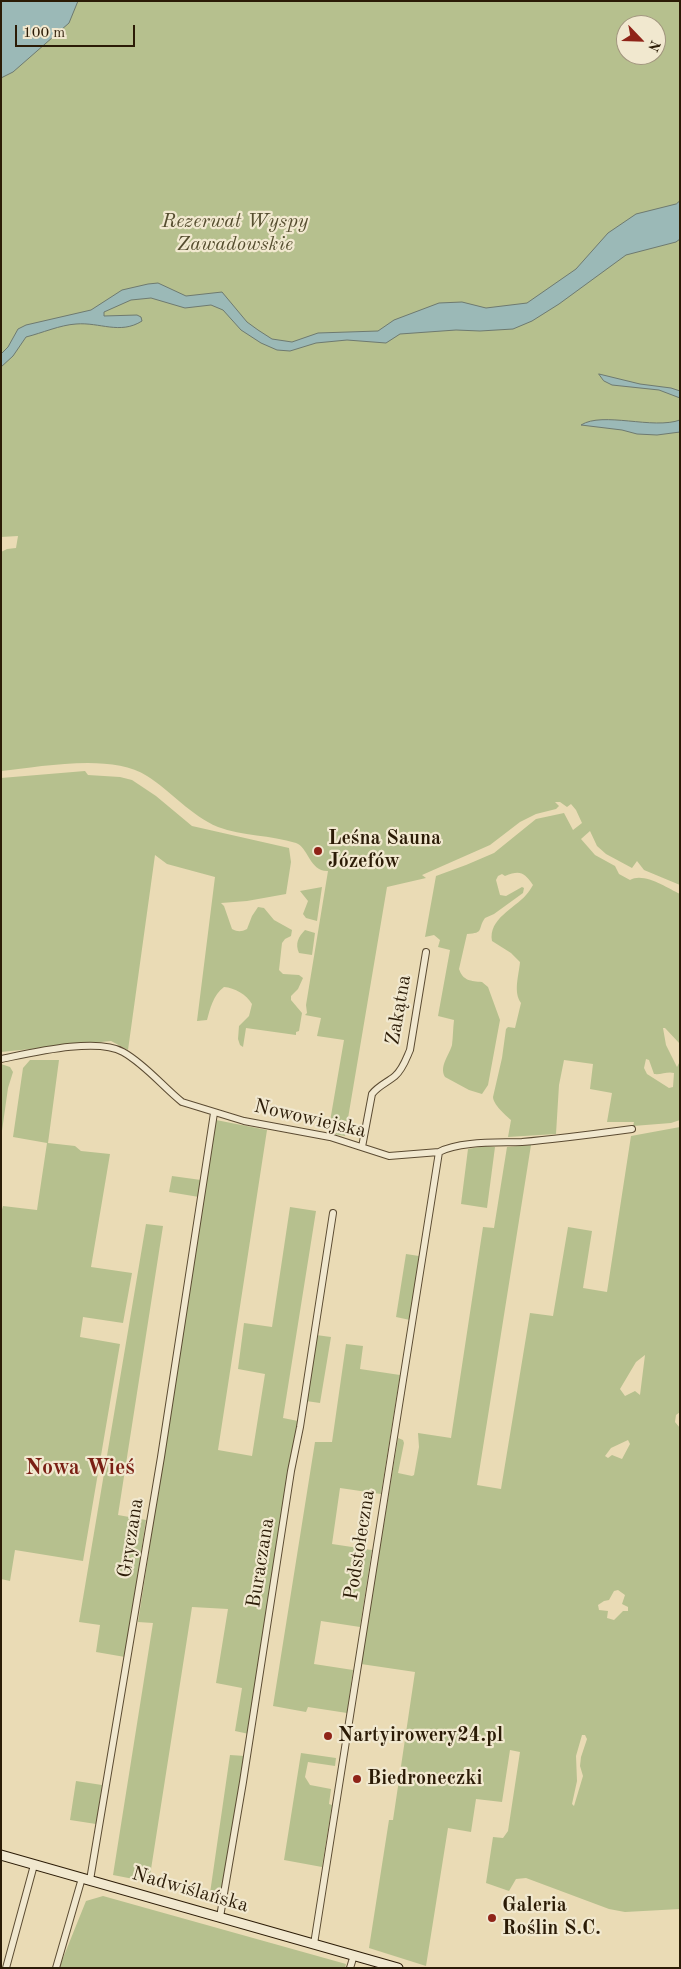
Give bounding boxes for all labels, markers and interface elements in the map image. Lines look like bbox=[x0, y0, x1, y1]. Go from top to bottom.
scale bar bbox=[18, 15, 138, 47]
north arrow bbox=[616, 15, 666, 65]
text: 100 m bbox=[23, 26, 65, 41]
text: N bbox=[645, 38, 662, 53]
park label: Rezerwat Wyspy Zawadowskie bbox=[162, 210, 308, 257]
place label: Leśna Sauna Józefów bbox=[328, 827, 441, 874]
marker: Leśna Sauna Józefów bbox=[312, 845, 324, 857]
street label: Zakątna bbox=[381, 973, 417, 1047]
street label: Nowowiejska bbox=[251, 1094, 369, 1144]
district label: Nowa Wieś bbox=[25, 1455, 135, 1481]
street label: Podstołeczna bbox=[339, 1488, 381, 1602]
street label: Gryczana bbox=[113, 1496, 149, 1580]
street label: Buraczana bbox=[242, 1516, 280, 1610]
place label: Nartyirowery24.pl bbox=[338, 1724, 503, 1748]
marker: Nartyirowery24.pl bbox=[322, 1730, 334, 1742]
place label: Biedroneczki bbox=[367, 1767, 482, 1791]
marker: Biedroneczki bbox=[351, 1773, 363, 1785]
street label: Nadwiślańska bbox=[129, 1862, 251, 1918]
place label: Galeria Roślin S.C. bbox=[502, 1894, 601, 1941]
marker: Galeria Roślin S.C. bbox=[486, 1912, 498, 1924]

